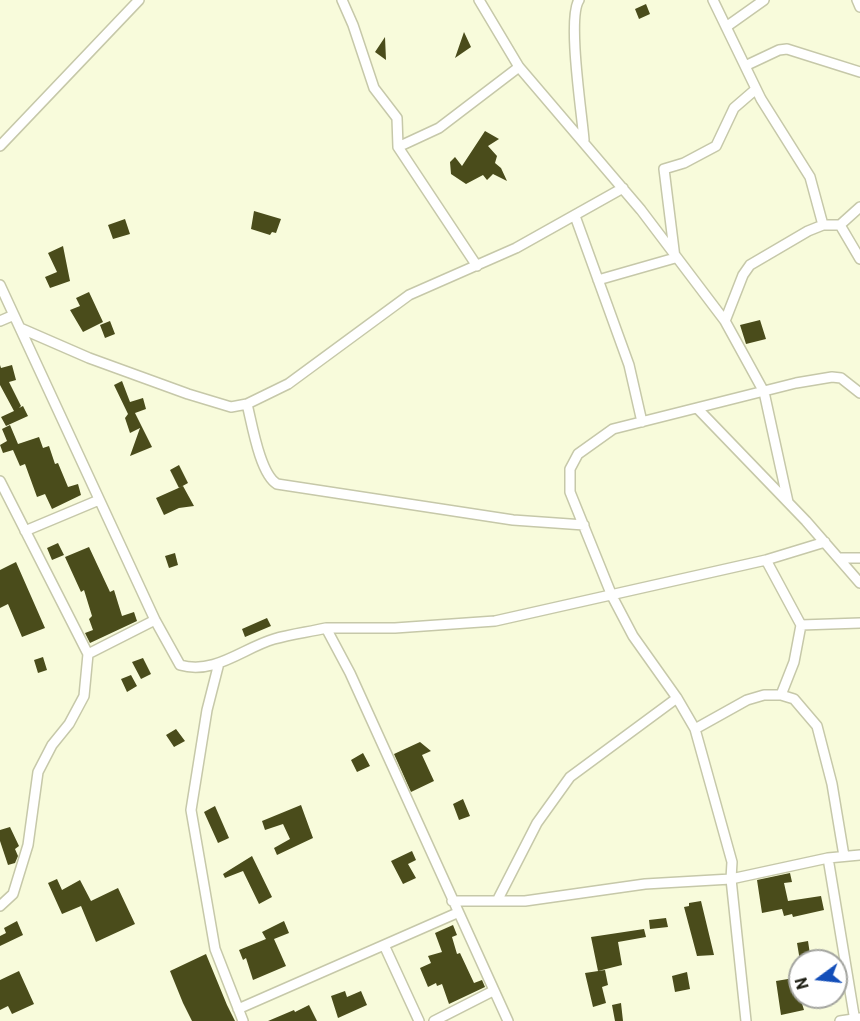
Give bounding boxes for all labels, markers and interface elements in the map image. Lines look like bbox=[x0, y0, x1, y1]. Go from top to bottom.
north arrow bbox=[788, 949, 848, 1009]
text: N bbox=[791, 975, 813, 991]

